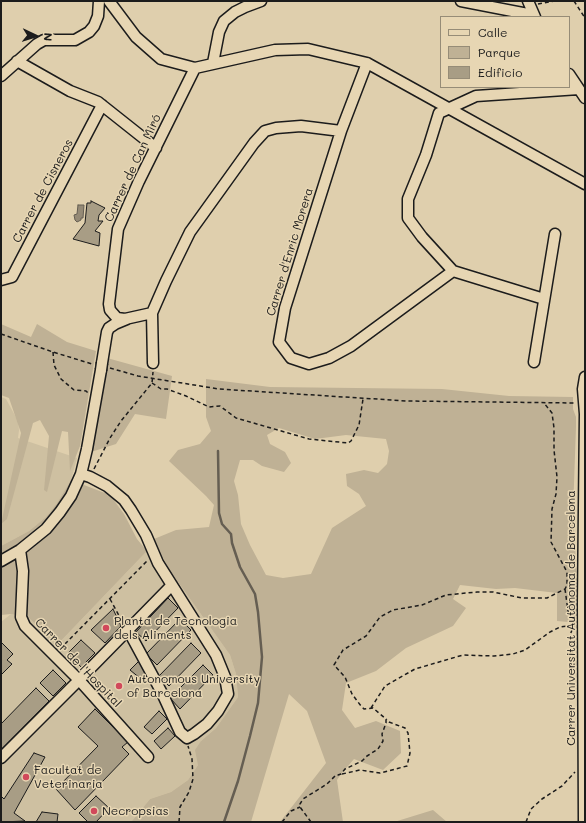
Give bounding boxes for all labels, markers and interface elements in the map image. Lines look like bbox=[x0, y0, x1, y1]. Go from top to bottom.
north arrow bbox=[16, 16, 56, 56]
legend bbox=[440, 16, 570, 88]
text: Calle bbox=[478, 24, 508, 40]
text: N bbox=[41, 32, 56, 42]
text: Parque bbox=[478, 44, 521, 60]
text: Edificio bbox=[478, 64, 522, 80]
street label: Carrer de Can Miró bbox=[102, 112, 164, 224]
street label: Carrer de Cisneros bbox=[10, 137, 76, 245]
street label: Carrer d'Enric Morera bbox=[264, 186, 316, 318]
street label: Carrer Universitat Autònoma de Barcelona bbox=[564, 490, 578, 746]
place label: Planta de Tecnologia dels Aliments bbox=[114, 614, 237, 642]
street label: Carrer de l'Hospital bbox=[32, 615, 124, 711]
marker: Planta de Tecnologia dels Aliments bbox=[101, 623, 111, 633]
place label: Autonomous University of Barcelona bbox=[127, 672, 260, 700]
marker: Autonomous University of Barcelona bbox=[114, 681, 124, 691]
place label: Facultat de Veterinaria bbox=[34, 763, 103, 791]
marker: Facultat de Veterinaria bbox=[21, 772, 31, 782]
place label: Necropsias bbox=[102, 804, 169, 818]
marker: Necropsias bbox=[89, 806, 99, 816]

